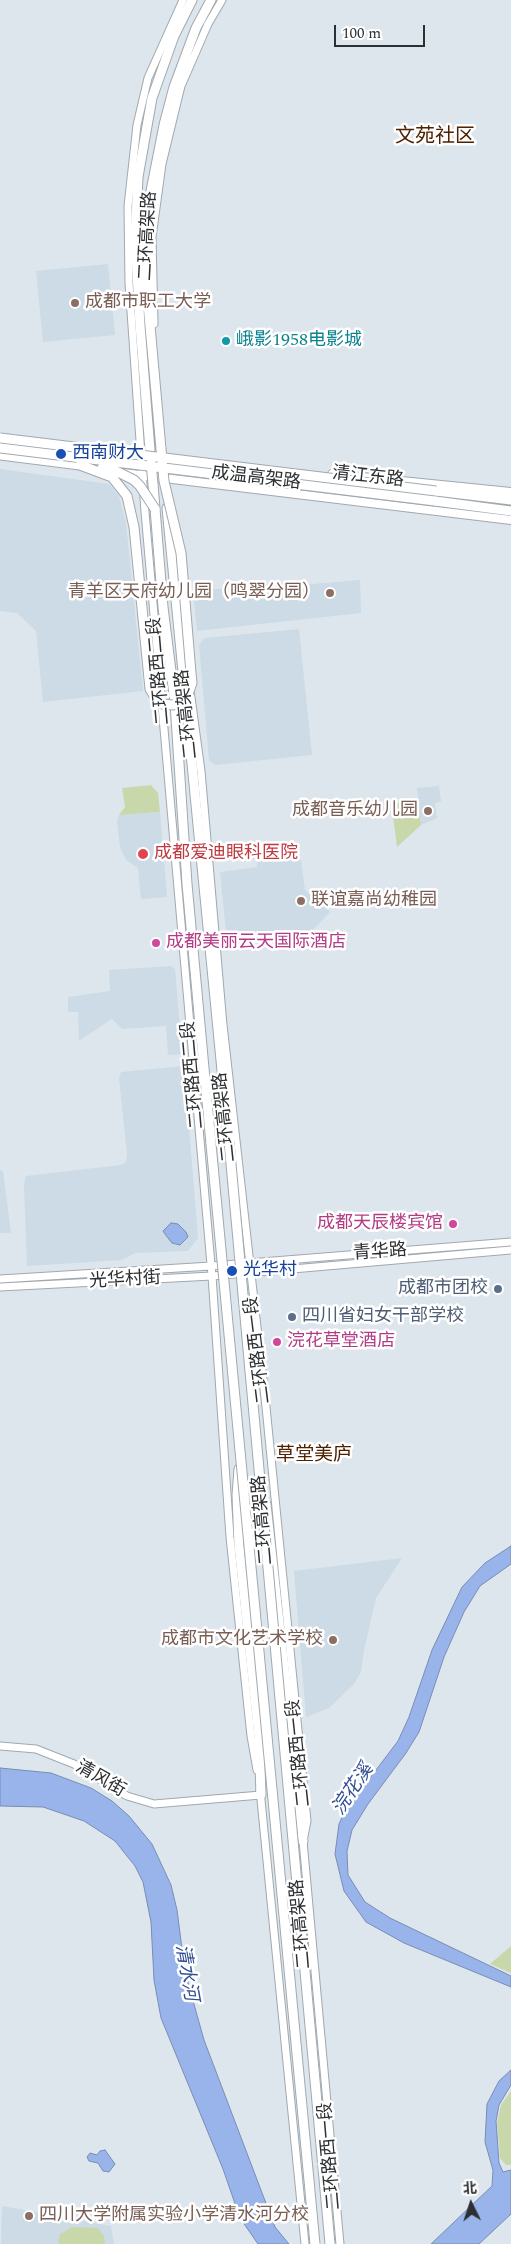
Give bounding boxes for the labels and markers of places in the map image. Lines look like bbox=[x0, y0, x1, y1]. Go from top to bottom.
place label: 成都市职工大学 bbox=[85, 292, 211, 314]
marker: 成都市职工大学 bbox=[69, 297, 81, 309]
place label: 峨影1958电影城 bbox=[236, 330, 362, 352]
marker: 峨影1958电影城 bbox=[220, 335, 232, 347]
place label: 西南财大 bbox=[72, 443, 144, 465]
marker: 西南财大 bbox=[54, 447, 68, 461]
place label: 青羊区天府幼儿园（鸣翠分园） bbox=[68, 582, 320, 604]
marker: 青羊区天府幼儿园（鸣翠分园） bbox=[324, 587, 336, 599]
place label: 成都音乐幼儿园 bbox=[292, 800, 418, 822]
marker: 成都音乐幼儿园 bbox=[422, 805, 434, 817]
place label: 成都爱迪眼科医院 bbox=[154, 843, 298, 865]
marker: 成都爱迪眼科医院 bbox=[136, 847, 150, 861]
place label: 联谊嘉尚幼稚园 bbox=[311, 890, 437, 912]
marker: 联谊嘉尚幼稚园 bbox=[295, 895, 307, 907]
place label: 成都美丽云天国际酒店 bbox=[166, 932, 346, 954]
marker: 成都美丽云天国际酒店 bbox=[150, 937, 162, 949]
place label: 成都天辰楼宾馆 bbox=[317, 1213, 443, 1235]
marker: 成都天辰楼宾馆 bbox=[447, 1218, 459, 1230]
place label: 光华村 bbox=[243, 1260, 297, 1282]
marker: 光华村 bbox=[225, 1264, 239, 1278]
place label: 成都市团校 bbox=[398, 1278, 488, 1300]
marker: 成都市团校 bbox=[492, 1283, 504, 1295]
place label: 四川省妇女干部学校 bbox=[302, 1306, 464, 1328]
marker: 四川省妇女干部学校 bbox=[286, 1311, 298, 1323]
place label: 浣花草堂酒店 bbox=[287, 1331, 395, 1353]
marker: 浣花草堂酒店 bbox=[271, 1336, 283, 1348]
place label: 成都市文化艺术学校 bbox=[161, 1629, 323, 1651]
marker: 成都市文化艺术学校 bbox=[327, 1634, 339, 1646]
place label: 四川大学附属实验小学清水河分校 bbox=[39, 2205, 309, 2227]
marker: 四川大学附属实验小学清水河分校 bbox=[23, 2210, 35, 2222]

